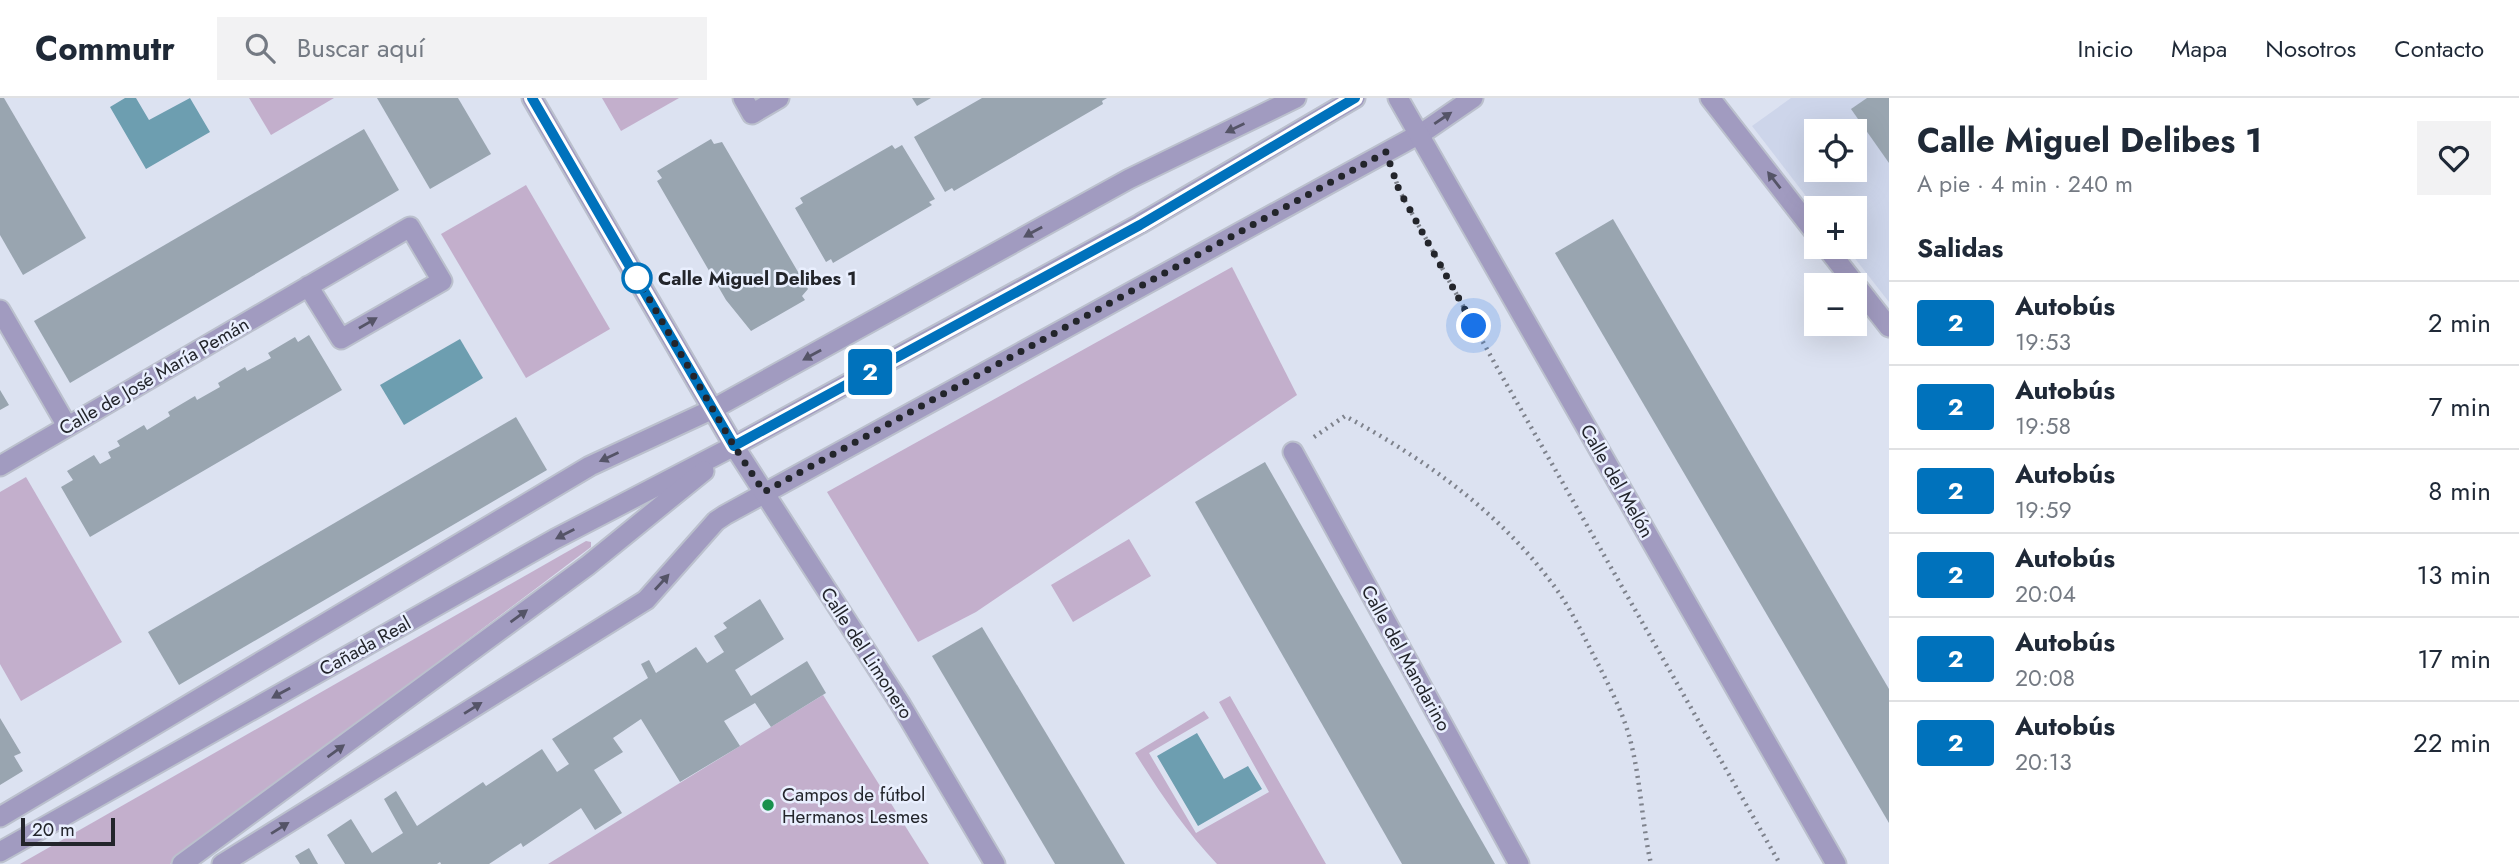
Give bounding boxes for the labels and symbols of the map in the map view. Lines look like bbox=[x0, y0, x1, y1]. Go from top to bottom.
one-way arrow bbox=[1434, 112, 1453, 125]
one-way arrow bbox=[1225, 122, 1245, 133]
one-way arrow bbox=[1767, 172, 1782, 190]
one-way arrow bbox=[1023, 226, 1042, 238]
marker: Calle Miguel Delibes 1 bbox=[622, 263, 652, 293]
place label: Calle Miguel Delibes 1 bbox=[658, 265, 857, 292]
your location bbox=[1456, 308, 1491, 343]
street label: Calle de José María Pemán bbox=[54, 311, 254, 441]
one-way arrow bbox=[358, 317, 377, 330]
one-way arrow bbox=[802, 348, 822, 360]
line badge: 2 bbox=[847, 349, 893, 395]
street label: Calle del Melón bbox=[1574, 419, 1660, 543]
one-way arrow bbox=[599, 451, 619, 463]
one-way arrow bbox=[555, 528, 575, 539]
one-way arrow bbox=[653, 574, 669, 591]
street label: Calle del Mandarino bbox=[1355, 580, 1457, 736]
street label: Calle del Limonero bbox=[814, 582, 920, 724]
one-way arrow bbox=[510, 609, 528, 623]
street label: Cañada Real bbox=[314, 610, 416, 682]
one-way arrow bbox=[272, 687, 291, 699]
one-way arrow bbox=[463, 701, 482, 714]
one-way arrow bbox=[327, 744, 345, 758]
place label: Campos de fútbol Hermanos Lesmes bbox=[782, 781, 928, 830]
marker: Campos de fútbol Hermanos Lesmes bbox=[760, 797, 776, 813]
scale bar bbox=[21, 815, 116, 847]
one-way arrow bbox=[270, 821, 289, 834]

